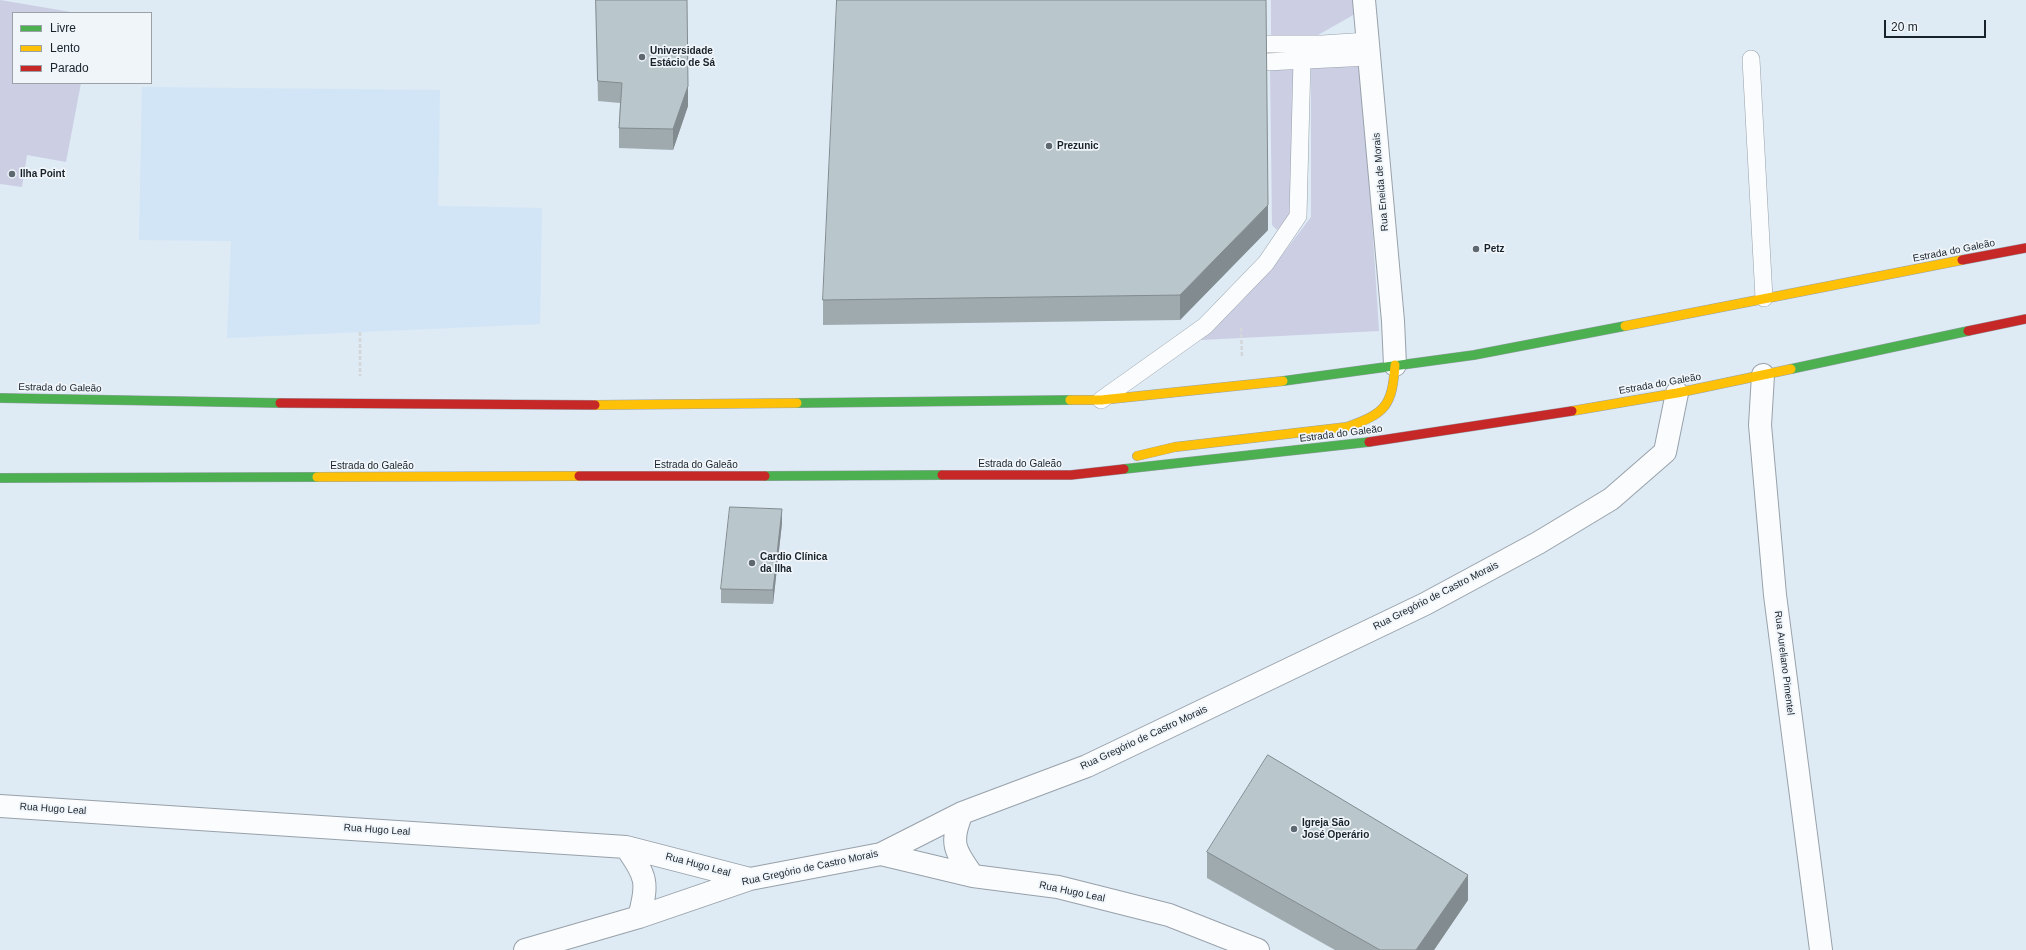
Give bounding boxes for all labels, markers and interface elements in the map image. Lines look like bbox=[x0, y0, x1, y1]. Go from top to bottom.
legend bbox=[12, 12, 152, 84]
scale bar bbox=[1886, 12, 1988, 38]
text: 20 m bbox=[1891, 20, 1918, 34]
text: Livre bbox=[50, 21, 76, 35]
text: Lento bbox=[50, 41, 80, 55]
place label: Universidade Estácio de Sá bbox=[650, 45, 715, 68]
marker: Universidade Estácio de Sá bbox=[637, 52, 647, 62]
text: Parado bbox=[50, 61, 89, 75]
street label: Rua Eneida de Morais bbox=[1371, 132, 1391, 232]
place label: Prezunic bbox=[1057, 140, 1099, 152]
marker: Prezunic bbox=[1044, 141, 1054, 151]
place label: Ilha Point bbox=[20, 168, 65, 180]
marker: Ilha Point bbox=[7, 169, 17, 179]
street label: Estrada do Galeão bbox=[1912, 237, 1996, 265]
place label: Petz bbox=[1484, 243, 1505, 255]
marker: Petz bbox=[1471, 244, 1481, 254]
street label: Estrada do Galeão bbox=[1618, 371, 1702, 397]
street label: Estrada do Galeão bbox=[18, 381, 102, 395]
street label: Estrada do Galeão bbox=[1299, 423, 1383, 445]
street label: Estrada do Galeão bbox=[978, 458, 1062, 470]
street label: Estrada do Galeão bbox=[654, 459, 738, 471]
street label: Estrada do Galeão bbox=[330, 460, 414, 472]
place label: Cardio Clínica da Ilha bbox=[760, 551, 827, 574]
marker: Cardio Clínica da Ilha bbox=[747, 558, 757, 568]
street label: Rua Gregório de Castro Morais bbox=[1371, 559, 1501, 633]
street label: Rua Aureliano Pimentel bbox=[1772, 610, 1796, 716]
street label: Rua Gregório de Castro Morais bbox=[1079, 703, 1209, 773]
street label: Rua Hugo Leal bbox=[19, 801, 87, 817]
place label: Igreja São José Operário bbox=[1302, 817, 1369, 840]
street label: Rua Hugo Leal bbox=[343, 822, 411, 838]
marker: Igreja São José Operário bbox=[1289, 824, 1299, 834]
street label: Rua Gregório de Castro Morais bbox=[741, 848, 879, 888]
street label: Rua Hugo Leal bbox=[664, 851, 732, 879]
street label: Rua Hugo Leal bbox=[1038, 879, 1106, 905]

